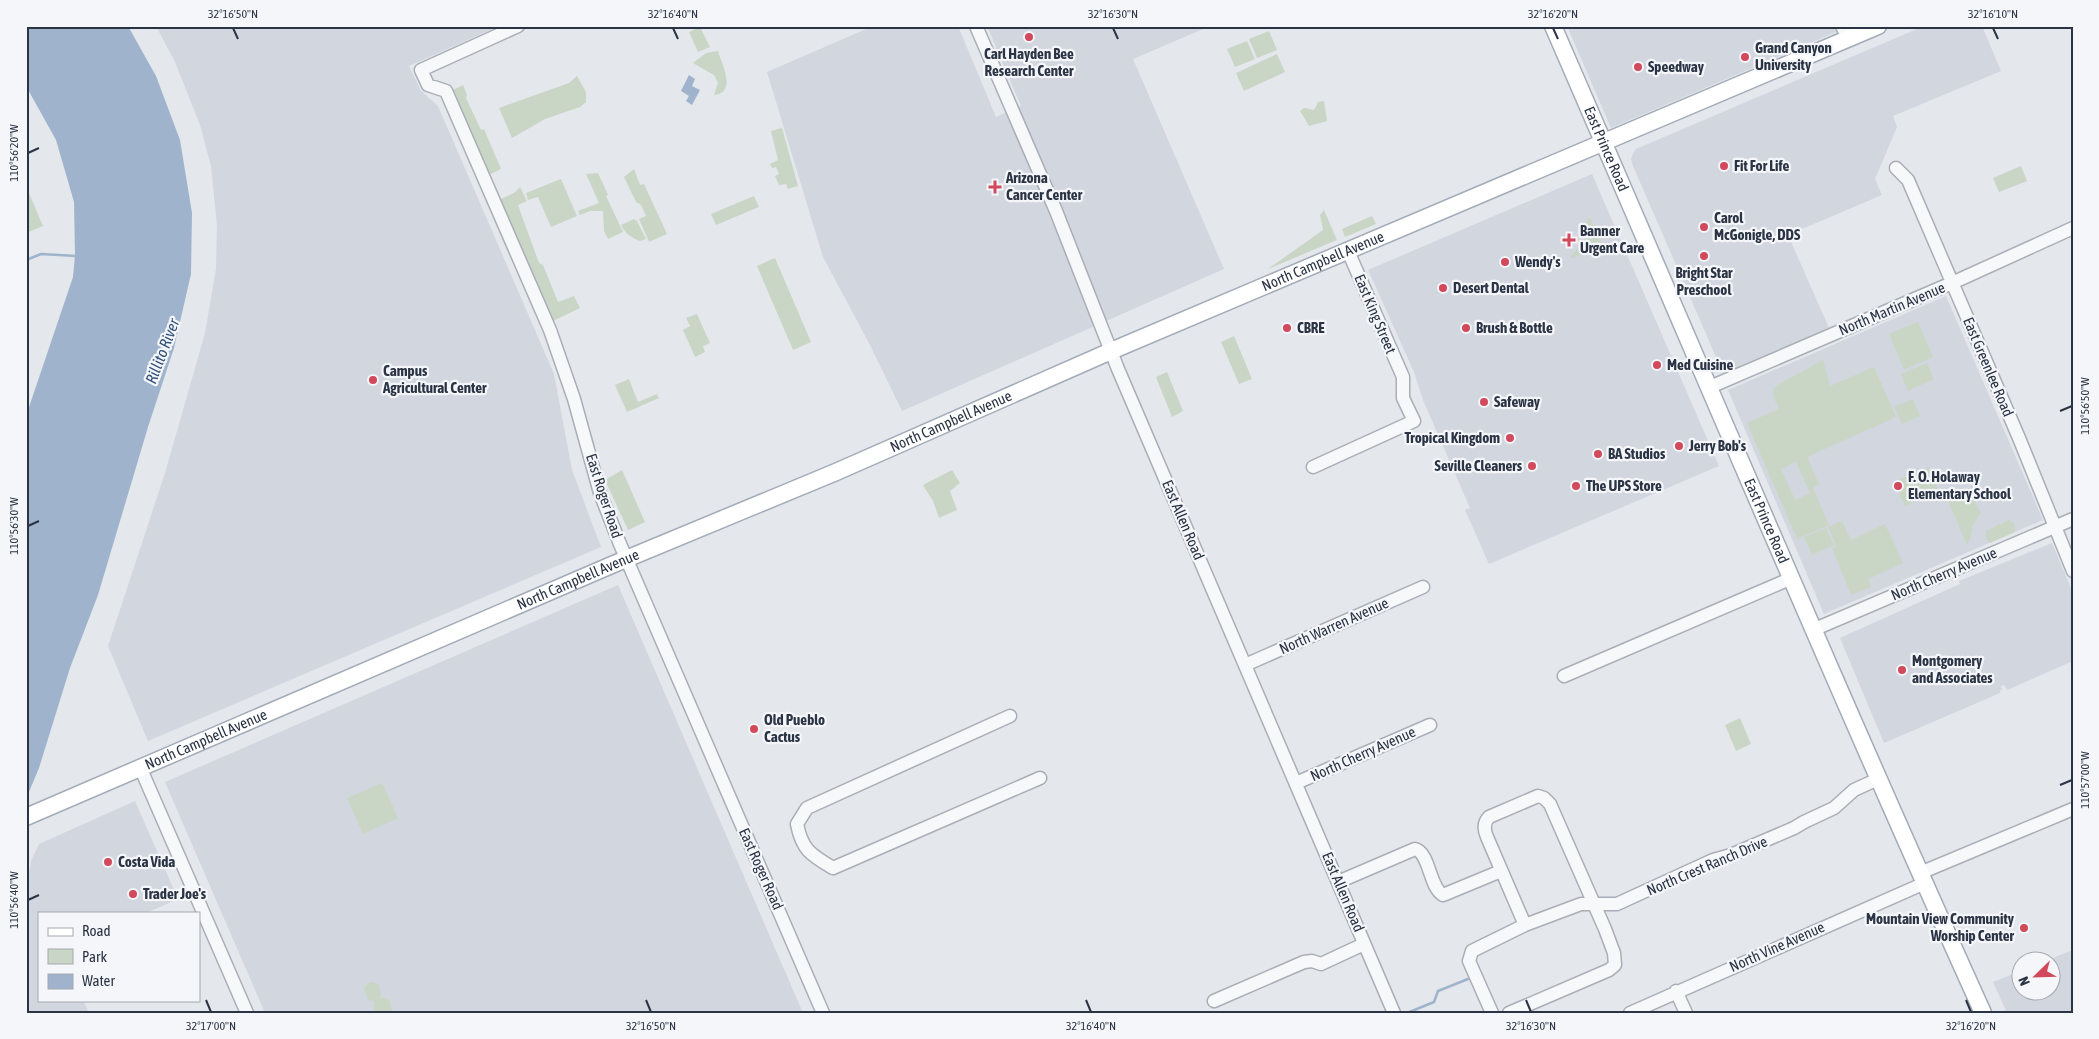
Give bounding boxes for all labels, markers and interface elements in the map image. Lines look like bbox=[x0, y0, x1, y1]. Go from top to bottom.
text: 32°16'50"N bbox=[208, 7, 258, 21]
text: 32°16'40"N bbox=[648, 7, 698, 21]
text: 32°16'30"N bbox=[1088, 7, 1138, 21]
text: 32°16'20"N bbox=[1528, 7, 1578, 21]
text: 32°16'10"N bbox=[1968, 7, 2018, 21]
marker: Carl Hayden Bee Research Center bbox=[1023, 31, 1035, 43]
place label: Grand Canyon University bbox=[1755, 39, 1832, 73]
place label: Carl Hayden Bee Research Center bbox=[984, 45, 1074, 79]
marker: Grand Canyon University bbox=[1739, 51, 1751, 63]
place label: Speedway bbox=[1648, 58, 1705, 75]
marker: Speedway bbox=[1632, 61, 1644, 73]
street label: East Prince Road bbox=[1581, 104, 1632, 194]
text: 110°56'20"W bbox=[7, 124, 21, 182]
place label: Fit For Life bbox=[1734, 157, 1790, 174]
marker: Fit For Life bbox=[1718, 160, 1730, 172]
place label: Arizona Cancer Center bbox=[1005, 169, 1083, 203]
marker: Arizona Cancer Center bbox=[988, 180, 1002, 194]
place label: Carol McGonigle, DDS bbox=[1714, 209, 1801, 243]
marker: Carol McGonigle, DDS bbox=[1698, 221, 1710, 233]
place label: Banner Urgent Care bbox=[1580, 222, 1645, 256]
street label: North Campbell Avenue bbox=[1259, 227, 1387, 294]
marker: Banner Urgent Care bbox=[1562, 233, 1576, 247]
marker: Bright Star Preschool bbox=[1698, 250, 1710, 262]
place label: Wendy's bbox=[1514, 253, 1561, 270]
marker: Wendy's bbox=[1499, 256, 1511, 268]
place label: Bright Star Preschool bbox=[1675, 264, 1733, 298]
street label: East King Street bbox=[1351, 272, 1400, 356]
street label: North Martin Avenue bbox=[1836, 278, 1948, 339]
place label: Desert Dental bbox=[1453, 279, 1530, 296]
marker: Desert Dental bbox=[1437, 282, 1449, 294]
water label: Rillito River bbox=[141, 315, 183, 386]
street label: East Greenlee Road bbox=[1960, 315, 2017, 419]
place label: CBRE bbox=[1297, 319, 1325, 336]
place label: Brush & Bottle bbox=[1476, 319, 1553, 336]
marker: CBRE bbox=[1281, 322, 1293, 334]
marker: Brush & Bottle bbox=[1460, 322, 1472, 334]
place label: Med Cuisine bbox=[1667, 356, 1733, 373]
marker: Med Cuisine bbox=[1651, 359, 1663, 371]
place label: Campus Agricultural Center bbox=[382, 362, 487, 396]
marker: Campus Agricultural Center bbox=[367, 374, 379, 386]
text: 110°56'50"W bbox=[2078, 377, 2092, 435]
street label: North Campbell Avenue bbox=[887, 387, 1014, 455]
place label: Safeway bbox=[1494, 393, 1541, 410]
marker: Safeway bbox=[1478, 396, 1490, 408]
place label: Tropical Kingdom bbox=[1405, 429, 1500, 446]
marker: Tropical Kingdom bbox=[1504, 432, 1516, 444]
place label: Jerry Bob's bbox=[1688, 437, 1747, 454]
marker: Jerry Bob's bbox=[1673, 440, 1685, 452]
place label: BA Studios bbox=[1608, 445, 1666, 462]
marker: BA Studios bbox=[1592, 448, 1604, 460]
street label: East Roger Road bbox=[583, 452, 626, 540]
place label: Seville Cleaners bbox=[1435, 457, 1523, 474]
marker: Seville Cleaners bbox=[1526, 460, 1538, 472]
place label: F. O. Holaway Elementary School bbox=[1908, 468, 2012, 502]
street label: East Prince Road bbox=[1741, 476, 1793, 566]
street label: East Allen Road bbox=[1159, 477, 1208, 562]
place label: The UPS Store bbox=[1586, 477, 1662, 494]
marker: The UPS Store bbox=[1570, 480, 1582, 492]
marker: F. O. Holaway Elementary School bbox=[1892, 480, 1904, 492]
text: 110°56'30"W bbox=[7, 497, 21, 555]
street label: North Cherry Avenue bbox=[1888, 544, 1999, 603]
street label: North Campbell Avenue bbox=[514, 545, 642, 613]
street label: North Warren Avenue bbox=[1277, 594, 1391, 657]
place label: Montgomery and Associates bbox=[1912, 652, 1993, 686]
marker: Montgomery and Associates bbox=[1896, 664, 1908, 676]
street label: North Campbell Avenue bbox=[142, 705, 270, 773]
place label: Old Pueblo Cactus bbox=[764, 711, 825, 745]
marker: Old Pueblo Cactus bbox=[748, 723, 760, 735]
street label: North Cherry Avenue bbox=[1308, 723, 1418, 784]
text: 110°57'00"W bbox=[2078, 751, 2092, 809]
street label: East Roger Road bbox=[736, 825, 787, 912]
street label: North Crest Ranch Drive bbox=[1644, 832, 1770, 899]
street label: East Allen Road bbox=[1319, 849, 1368, 934]
place label: Costa Vida bbox=[118, 853, 175, 870]
marker: Costa Vida bbox=[102, 856, 114, 868]
text: 110°56'40"W bbox=[7, 871, 21, 929]
place label: Trader Joe's bbox=[143, 885, 207, 902]
marker: Trader Joe's bbox=[127, 888, 139, 900]
place label: Mountain View Community Worship Center bbox=[1866, 910, 2015, 944]
legend bbox=[38, 912, 200, 1002]
street label: North Vine Avenue bbox=[1727, 918, 1827, 975]
text: Road bbox=[82, 922, 111, 939]
marker: Mountain View Community Worship Center bbox=[2018, 922, 2030, 934]
text: Park bbox=[82, 948, 107, 965]
north arrow bbox=[2012, 952, 2062, 1002]
text: Water bbox=[82, 972, 115, 989]
text: N bbox=[2015, 974, 2033, 988]
text: 32°17'00"N bbox=[186, 1019, 236, 1033]
text: 32°16'50"N bbox=[626, 1019, 676, 1033]
text: 32°16'40"N bbox=[1066, 1019, 1116, 1033]
text: 32°16'30"N bbox=[1506, 1019, 1556, 1033]
text: 32°16'20"N bbox=[1946, 1019, 1996, 1033]

